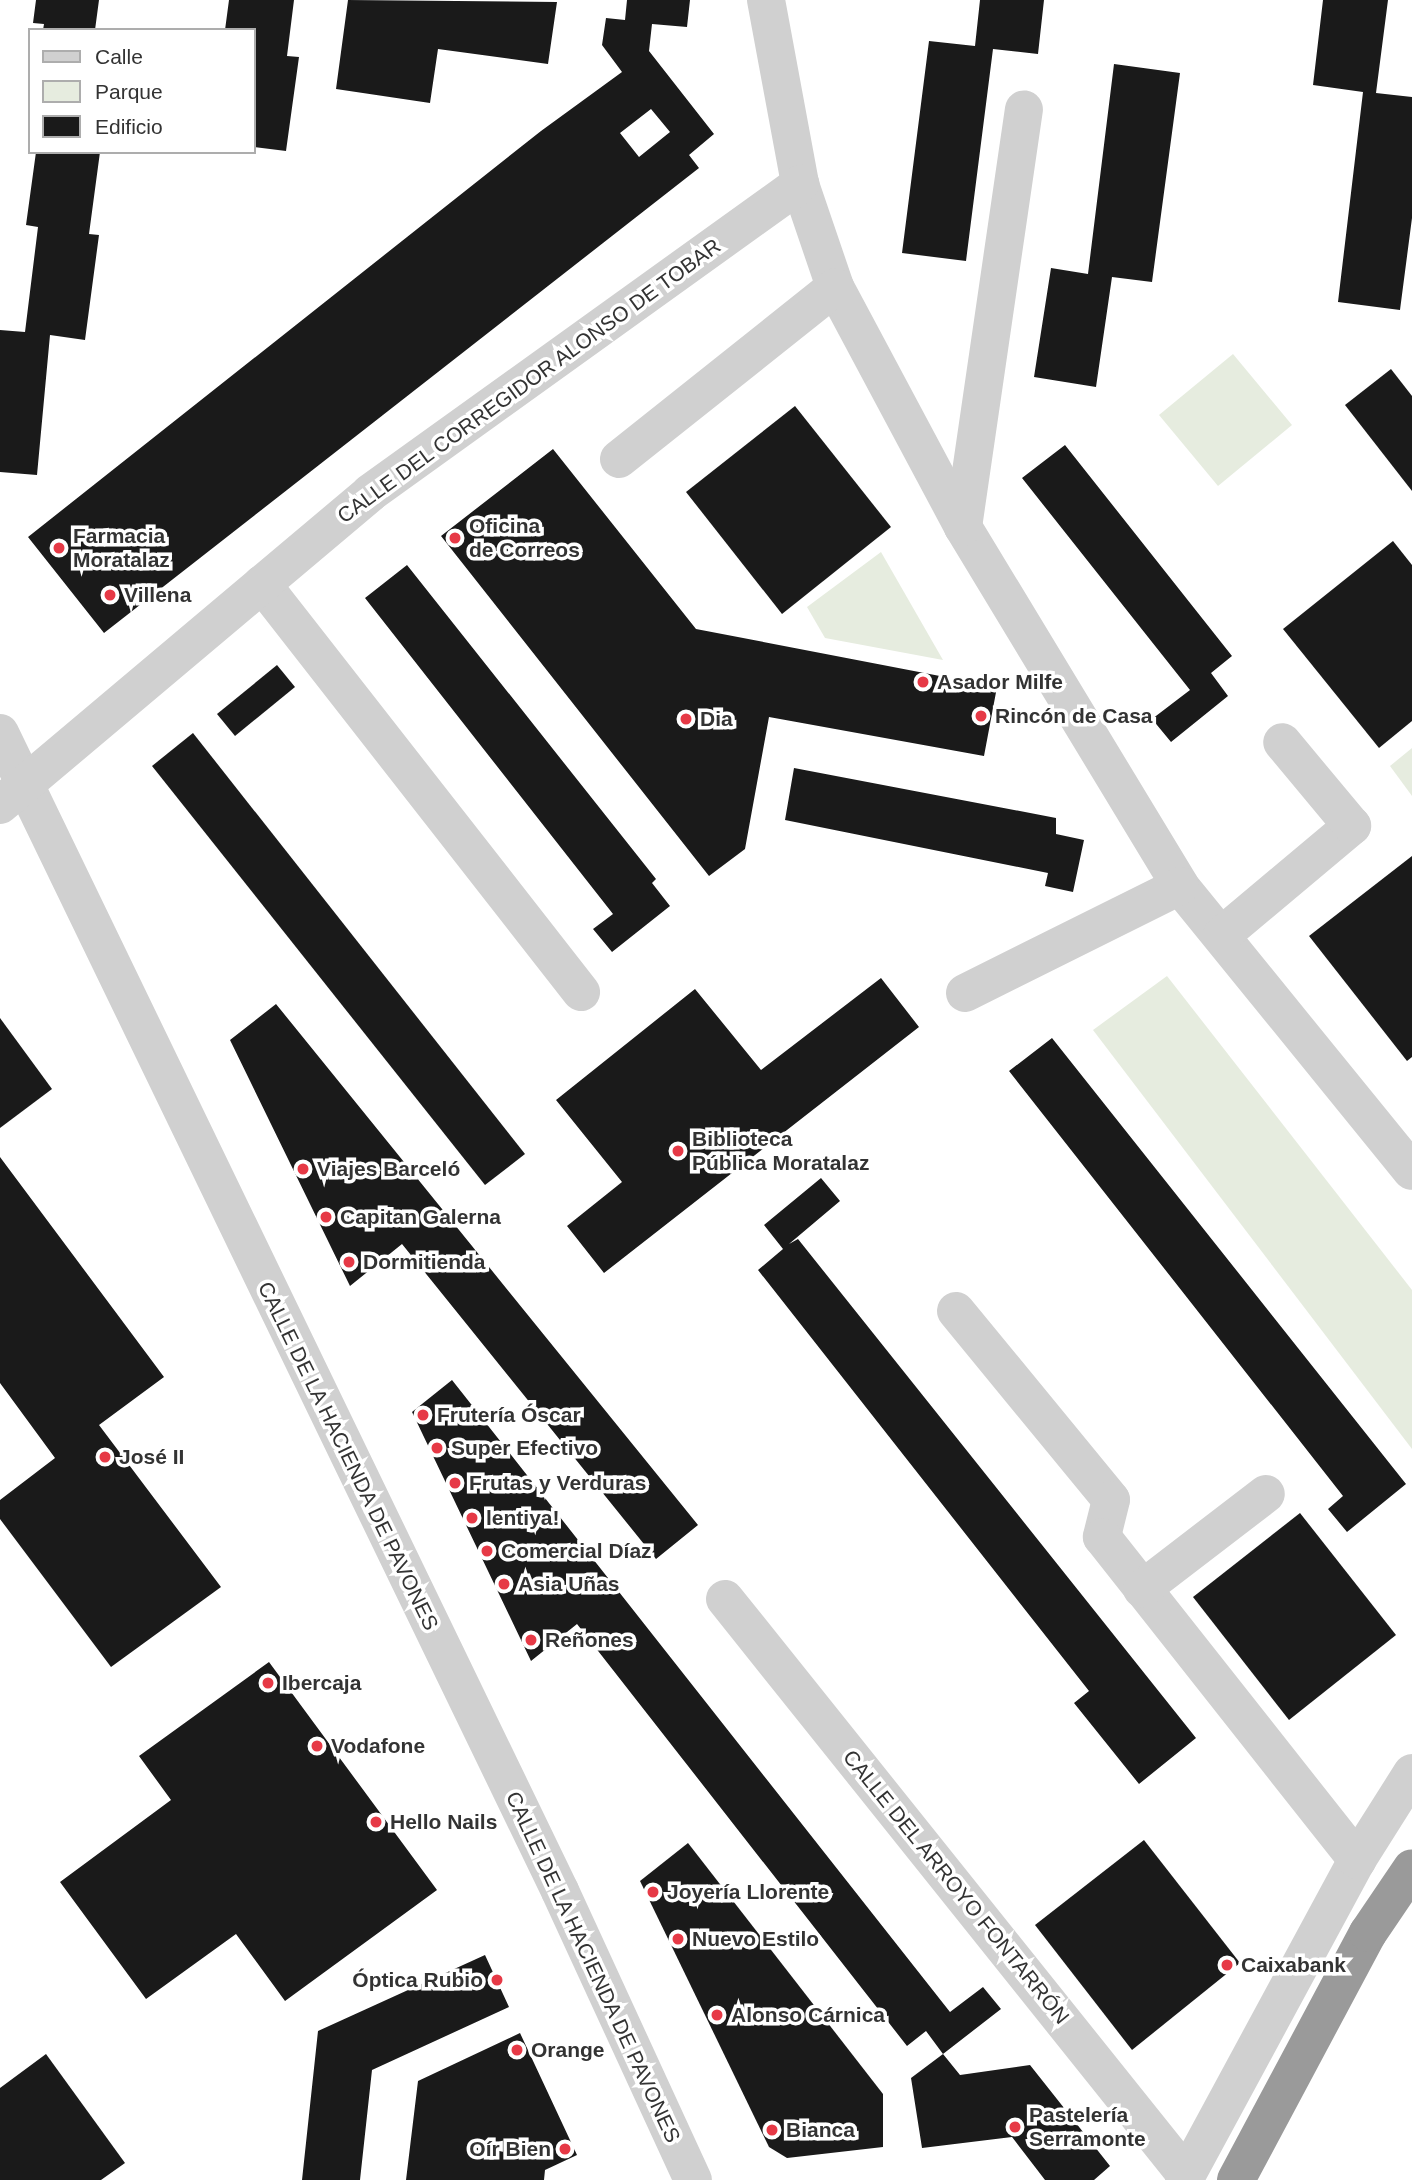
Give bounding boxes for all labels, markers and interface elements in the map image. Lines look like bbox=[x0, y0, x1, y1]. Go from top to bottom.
legend bbox=[28, 28, 256, 154]
text: Calle bbox=[95, 45, 143, 68]
text: Parque bbox=[95, 80, 163, 103]
text: Edificio bbox=[95, 115, 163, 138]
street label: CALLE DEL CORREGIDOR ALONSO DE TOBAR bbox=[332, 233, 726, 529]
place label: Oficina de Correos bbox=[469, 513, 580, 563]
place label: Farmacia Moratalaz bbox=[73, 523, 170, 573]
marker: Oficina de Correos bbox=[447, 530, 463, 546]
marker: Farmacia Moratalaz bbox=[51, 540, 67, 556]
place label: Villena bbox=[124, 582, 191, 608]
marker: Villena bbox=[102, 587, 118, 603]
place label: Asador Milfe bbox=[937, 669, 1063, 695]
marker: Asador Milfe bbox=[915, 674, 931, 690]
place label: Rincón de Casa bbox=[995, 703, 1153, 729]
place label: Dia bbox=[700, 706, 733, 732]
marker: Rincón de Casa bbox=[973, 708, 989, 724]
marker: Dia bbox=[678, 711, 694, 727]
place label: Biblioteca Pública Moratalaz bbox=[692, 1126, 869, 1176]
marker: Biblioteca Pública Moratalaz bbox=[670, 1143, 686, 1159]
place label: Viajes Barceló bbox=[317, 1156, 460, 1182]
marker: Viajes Barceló bbox=[295, 1161, 311, 1177]
place label: Capitan Galerna bbox=[340, 1204, 501, 1230]
marker: Capitan Galerna bbox=[318, 1209, 334, 1225]
place label: Dormitienda bbox=[363, 1249, 486, 1275]
marker: Dormitienda bbox=[341, 1254, 357, 1270]
street label: CALLE DE LA HACIENDA DE PAVONES bbox=[252, 1277, 444, 1635]
place label: Frutería Óscar bbox=[437, 1402, 581, 1428]
marker: Frutería Óscar bbox=[415, 1407, 431, 1423]
place label: Super Efectivo bbox=[451, 1435, 598, 1461]
marker: Super Efectivo bbox=[429, 1440, 445, 1456]
place label: José II bbox=[119, 1444, 184, 1470]
marker: José II bbox=[97, 1449, 113, 1465]
place label: Frutas y Verduras bbox=[469, 1470, 646, 1496]
marker: Frutas y Verduras bbox=[447, 1475, 463, 1491]
place label: lentiya! bbox=[486, 1505, 560, 1531]
marker: lentiya! bbox=[464, 1510, 480, 1526]
place label: Comercial Díaz bbox=[501, 1538, 652, 1564]
marker: Comercial Díaz bbox=[479, 1543, 495, 1559]
place label: Asia Uñas bbox=[518, 1571, 620, 1597]
marker: Asia Uñas bbox=[496, 1576, 512, 1592]
place label: Reñones bbox=[545, 1627, 634, 1653]
marker: Reñones bbox=[523, 1632, 539, 1648]
place label: Ibercaja bbox=[282, 1670, 361, 1696]
marker: Ibercaja bbox=[260, 1675, 276, 1691]
place label: Vodafone bbox=[331, 1733, 425, 1759]
marker: Vodafone bbox=[309, 1738, 325, 1754]
street label: CALLE DEL ARROYO FONTARRÓN bbox=[837, 1744, 1075, 2030]
street label: CALLE DE LA HACIENDA DE PAVONES bbox=[500, 1786, 686, 2148]
place label: Hello Nails bbox=[390, 1809, 497, 1835]
marker: Hello Nails bbox=[368, 1814, 384, 1830]
place label: Joyería Llorente bbox=[667, 1879, 829, 1905]
marker: Joyería Llorente bbox=[645, 1884, 661, 1900]
place label: Nuevo Estilo bbox=[692, 1926, 819, 1952]
marker: Nuevo Estilo bbox=[670, 1931, 686, 1947]
place label: Caixabank bbox=[1241, 1952, 1346, 1978]
marker: Caixabank bbox=[1219, 1957, 1235, 1973]
place label: Óptica Rubio bbox=[352, 1967, 483, 1993]
marker: Óptica Rubio bbox=[489, 1972, 505, 1988]
place label: Alonso Cárnica bbox=[731, 2002, 885, 2028]
marker: Alonso Cárnica bbox=[709, 2007, 725, 2023]
place label: Orange bbox=[531, 2037, 605, 2063]
marker: Orange bbox=[509, 2042, 525, 2058]
place label: Pastelería Serramonte bbox=[1029, 2102, 1146, 2152]
place label: Bianca bbox=[786, 2117, 855, 2143]
marker: Pastelería Serramonte bbox=[1007, 2119, 1023, 2135]
marker: Bianca bbox=[764, 2122, 780, 2138]
place label: Oír Bien bbox=[469, 2136, 551, 2162]
marker: Oír Bien bbox=[557, 2141, 573, 2157]

